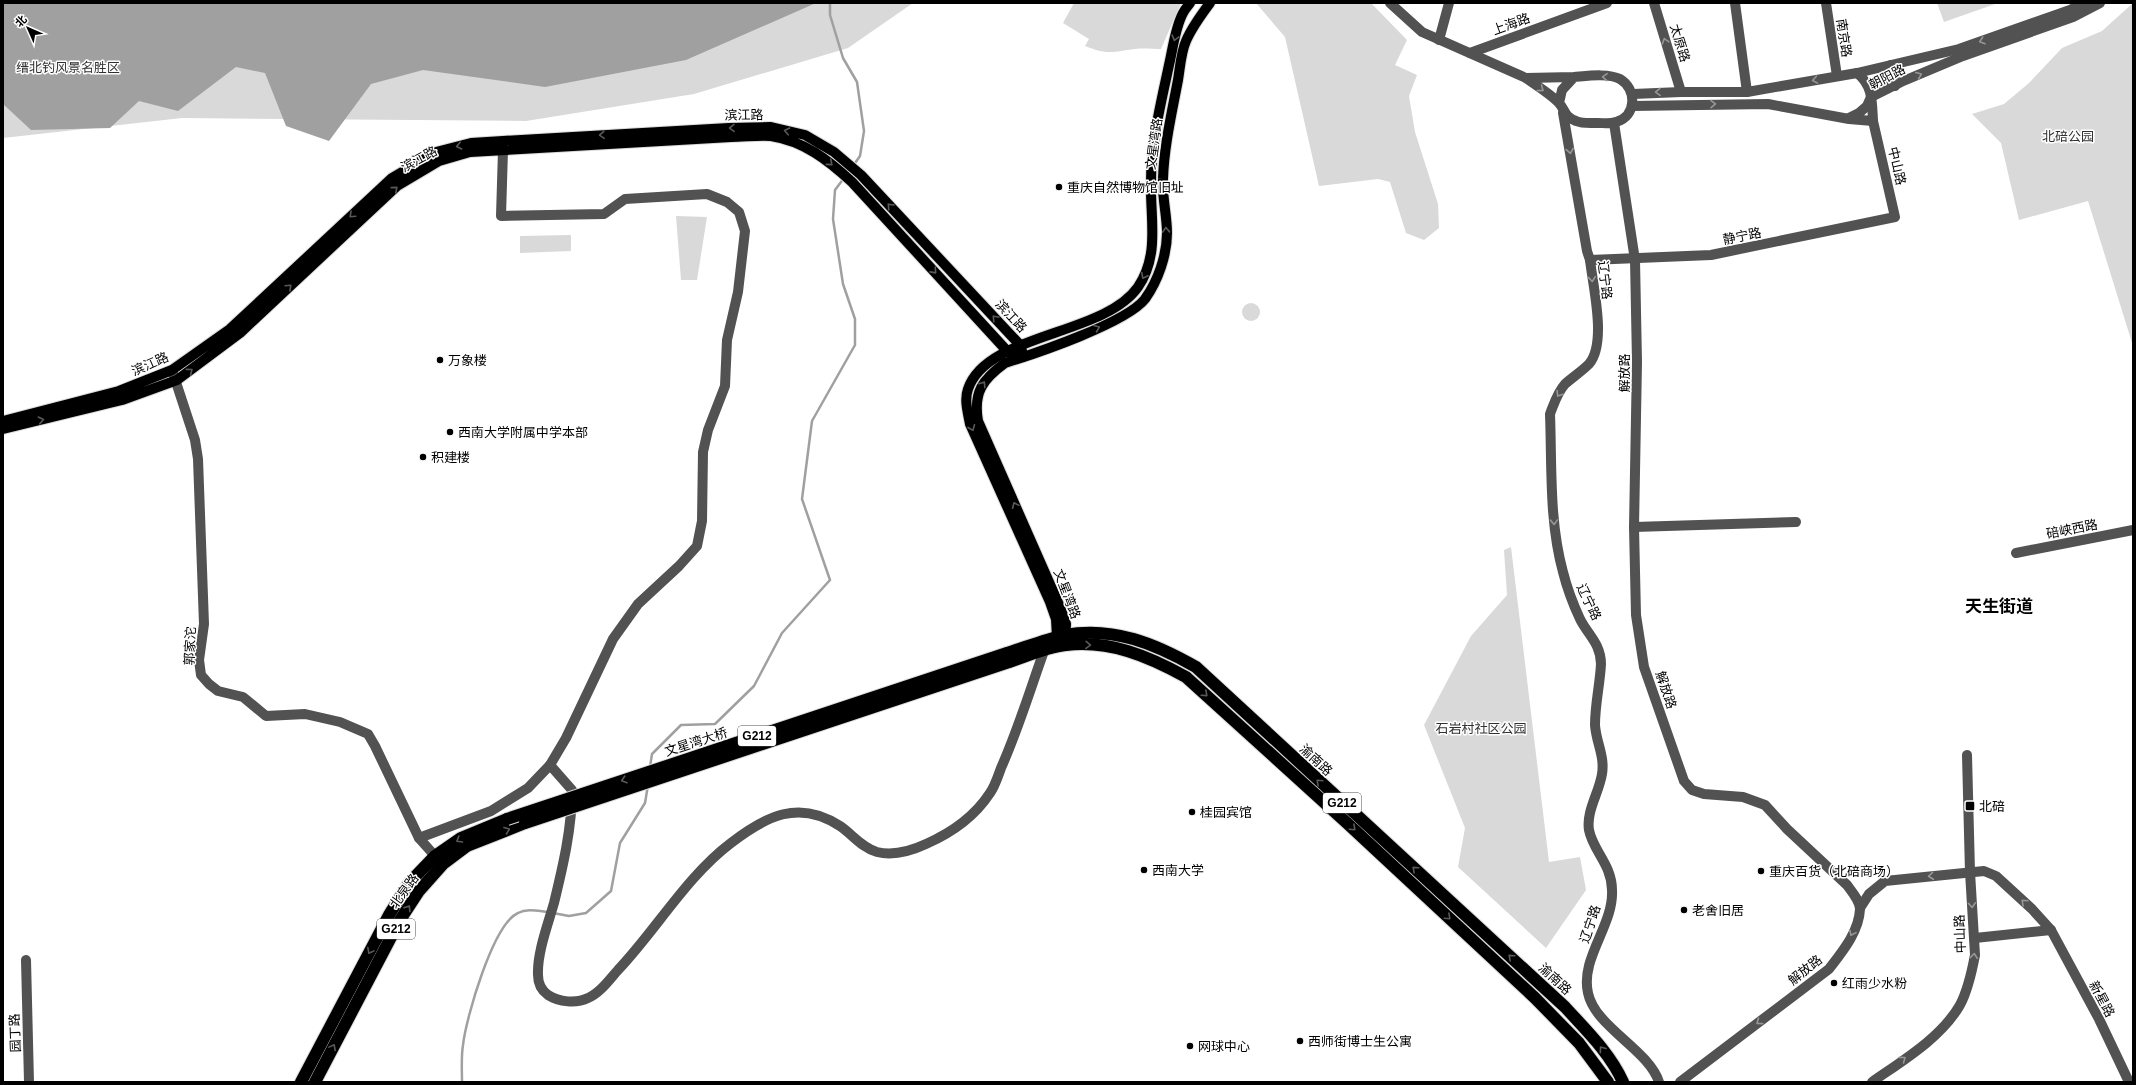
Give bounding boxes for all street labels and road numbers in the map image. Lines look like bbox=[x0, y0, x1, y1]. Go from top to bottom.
street label: 上海路 bbox=[1490, 10, 1532, 38]
street label: 南京路 bbox=[1834, 18, 1854, 58]
street label: 太原路 bbox=[1667, 22, 1693, 64]
street label: 朝阳路 bbox=[1866, 61, 1908, 93]
street label: 滨江路 bbox=[724, 107, 764, 123]
street label: 文星湾路 bbox=[1143, 117, 1165, 171]
street label: 滨江路 bbox=[398, 143, 440, 175]
street label: 中山路 bbox=[1885, 145, 1909, 187]
street label: 静宁路 bbox=[1721, 225, 1763, 247]
street label: 辽宁路 bbox=[1595, 260, 1615, 300]
street label: 滨江路 bbox=[992, 297, 1030, 335]
street label: 滨江路 bbox=[129, 349, 171, 379]
street label: 解放路 bbox=[1617, 353, 1632, 393]
street label: 碚峡西路 bbox=[2045, 517, 2099, 541]
street label: 文星湾路 bbox=[1051, 567, 1083, 621]
street label: 辽宁路 bbox=[1574, 581, 1604, 623]
street label: 郭家沱 bbox=[181, 626, 199, 666]
street label: 解放路 bbox=[1653, 669, 1679, 711]
street label: 文星湾大桥 bbox=[663, 725, 729, 759]
road number: G212 bbox=[738, 726, 776, 746]
street label: 渝南路 bbox=[1297, 741, 1335, 779]
road number: G212 bbox=[1323, 793, 1361, 813]
street label: 北泉路 bbox=[386, 871, 422, 911]
street label: 辽宁路 bbox=[1577, 903, 1603, 945]
street label: 中山路 bbox=[1952, 914, 1968, 954]
road number: G212 bbox=[377, 919, 415, 939]
street label: 解放路 bbox=[1785, 952, 1825, 988]
street label: 渝南路 bbox=[1536, 960, 1574, 998]
street label: 新星路 bbox=[2086, 978, 2118, 1020]
street label: 园丁路 bbox=[7, 1013, 23, 1053]

